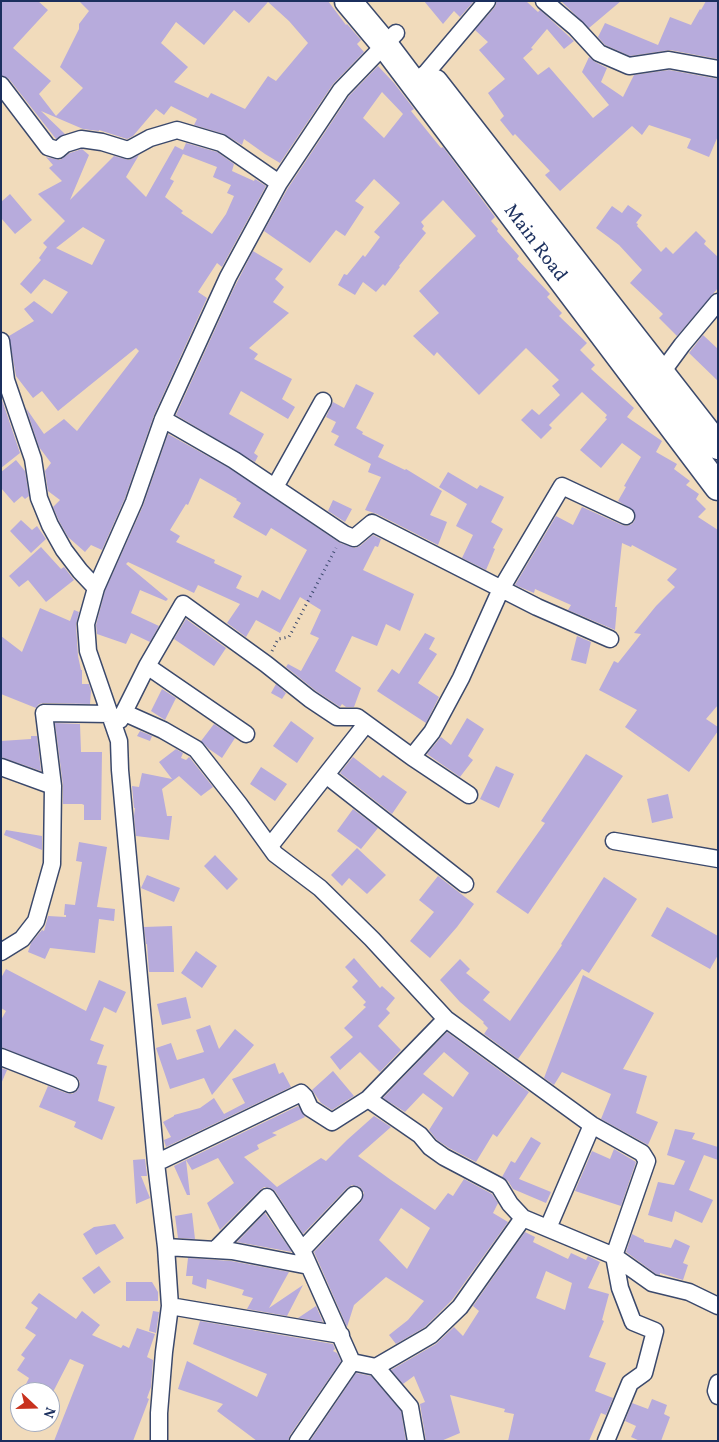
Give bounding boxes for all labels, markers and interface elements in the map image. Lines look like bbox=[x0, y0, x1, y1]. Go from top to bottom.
street label: Main Road bbox=[498, 201, 570, 287]
north arrow bbox=[10, 1382, 60, 1432]
text: N bbox=[38, 1404, 59, 1420]

